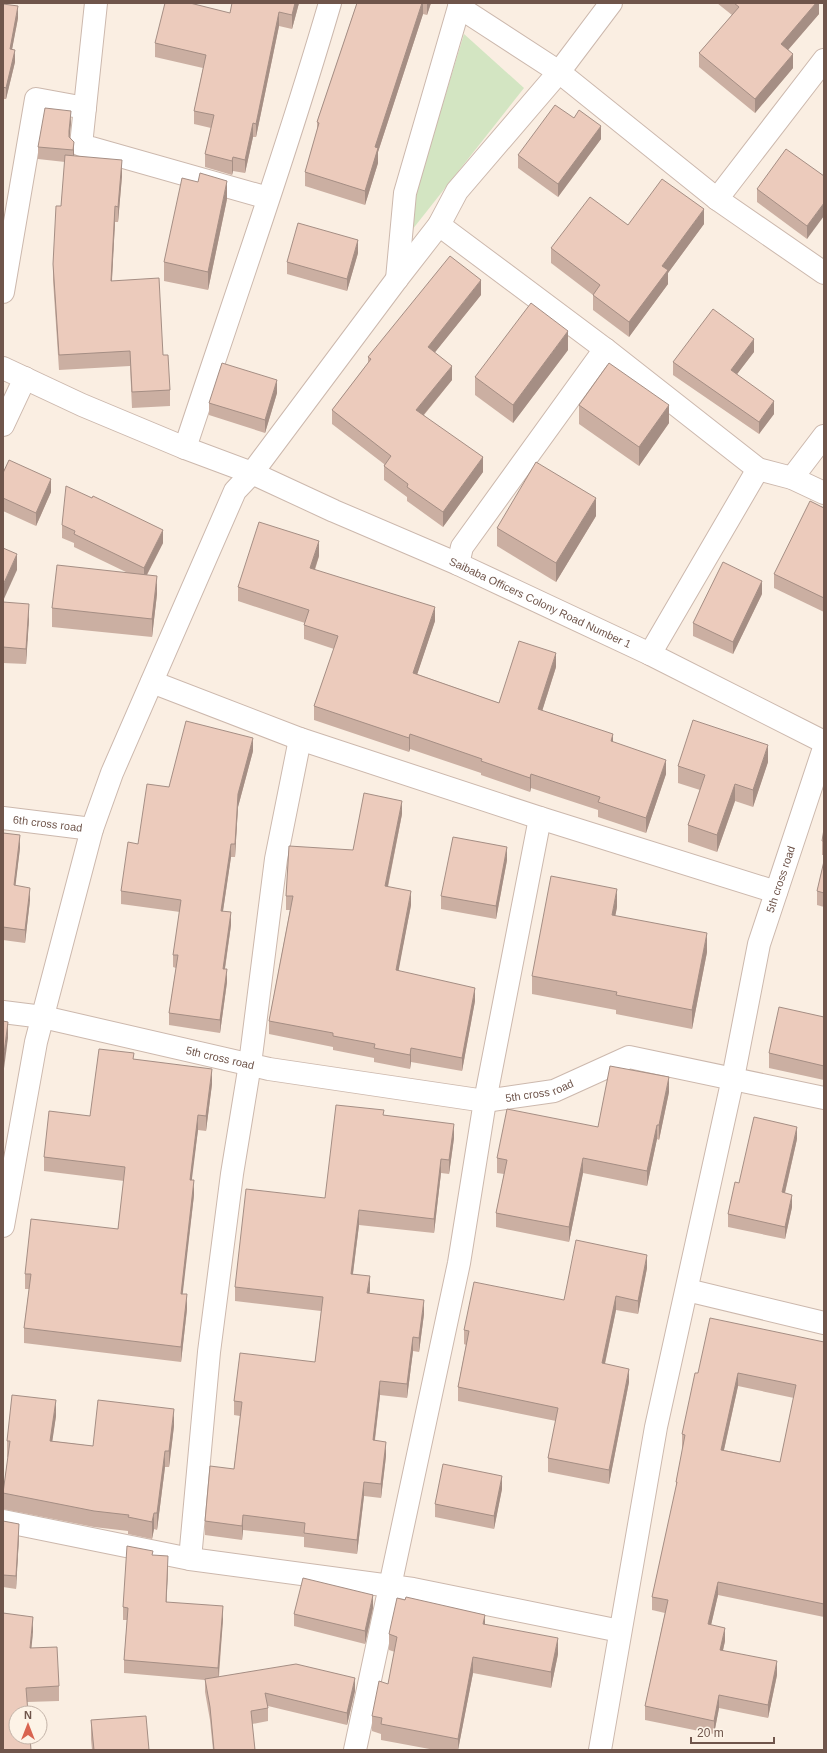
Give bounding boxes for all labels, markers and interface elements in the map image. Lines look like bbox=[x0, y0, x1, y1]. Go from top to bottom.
street label: Saibaba Officers Colony Road Number 1 bbox=[447, 555, 633, 650]
street label: 6th cross road bbox=[12, 813, 83, 834]
street label: 5th cross road bbox=[764, 844, 797, 914]
street label: 5th cross road bbox=[185, 1044, 255, 1071]
street label: 5th cross road bbox=[504, 1077, 575, 1104]
north arrow bbox=[8, 1705, 48, 1745]
text: N bbox=[24, 1709, 32, 1721]
scale bar bbox=[691, 1719, 774, 1745]
text: 20 m bbox=[697, 1726, 724, 1740]

